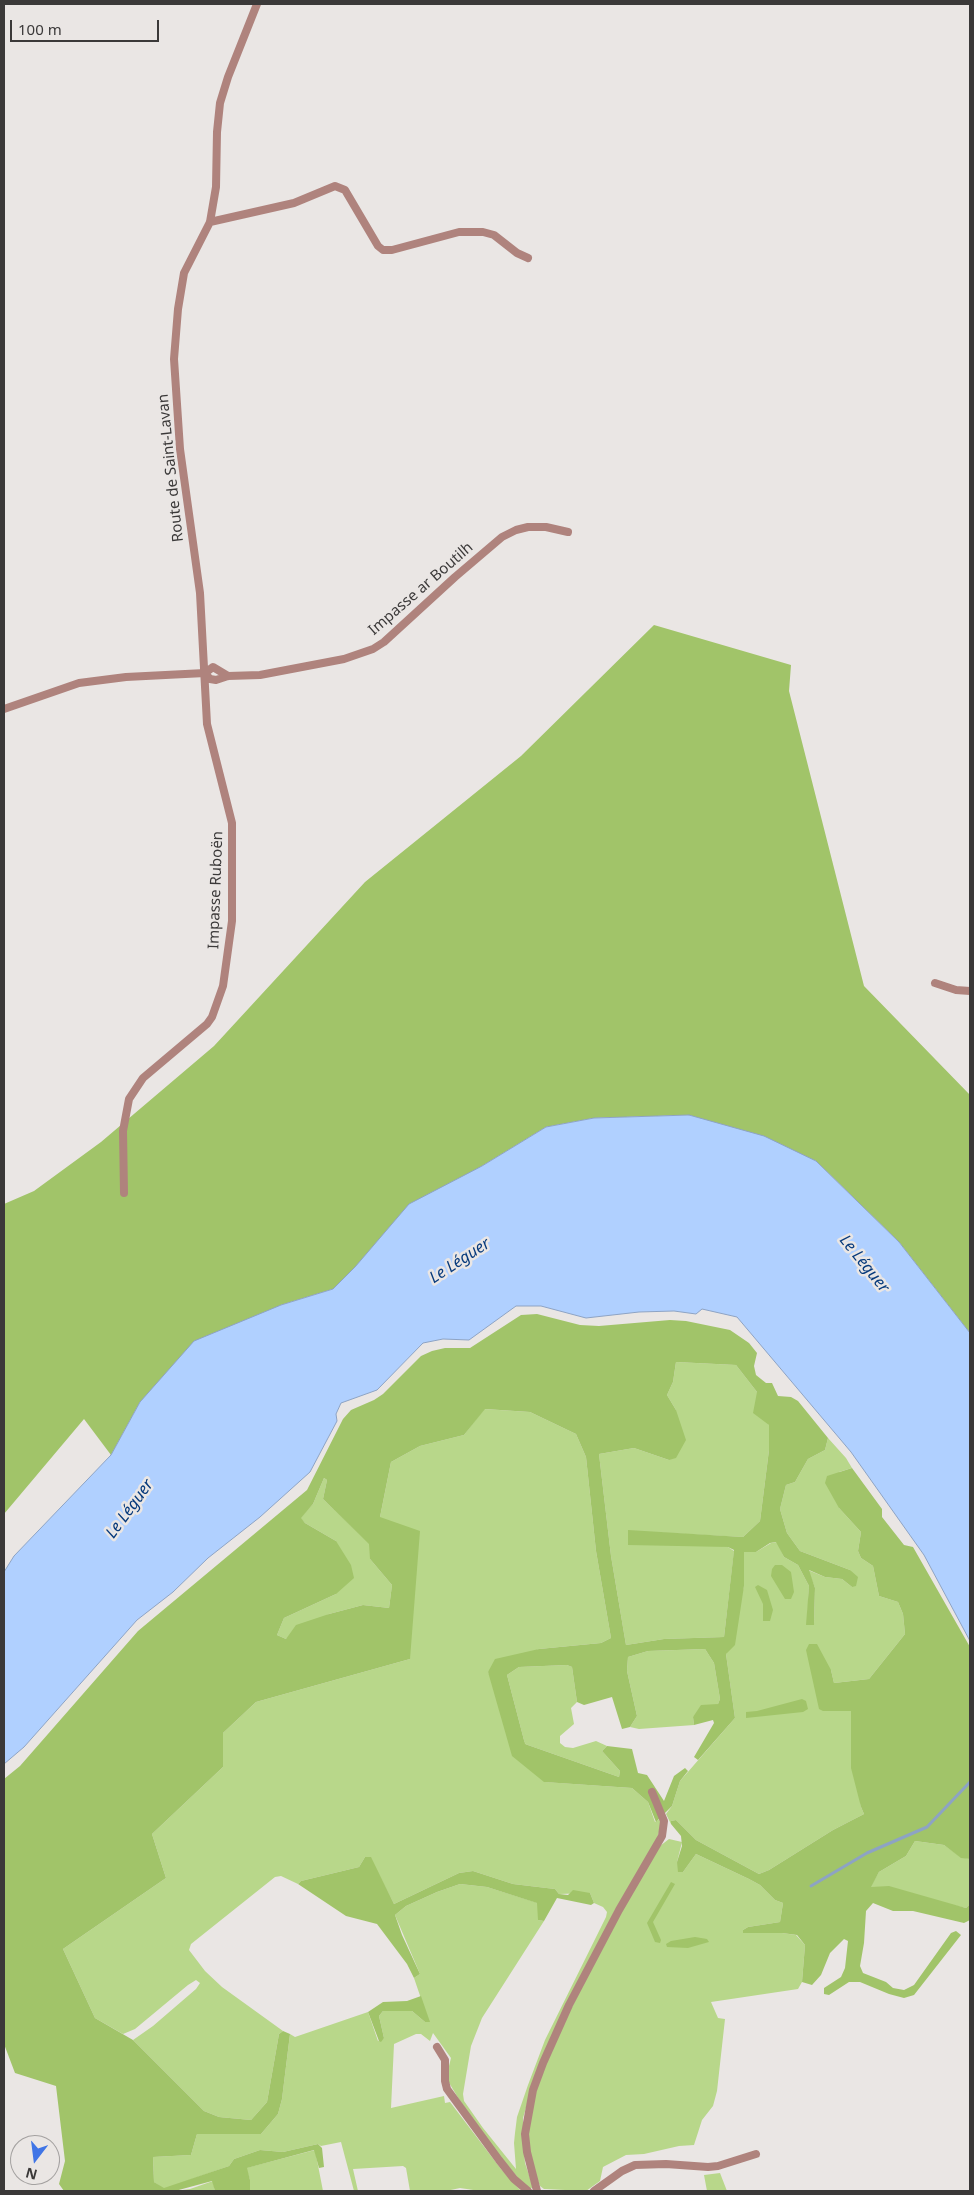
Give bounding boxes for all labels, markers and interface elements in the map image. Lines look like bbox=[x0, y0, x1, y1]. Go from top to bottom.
scale bar bbox=[12, 10, 161, 42]
text: 100 m bbox=[18, 19, 62, 39]
street label: Route de Saint-Lavan bbox=[154, 393, 188, 543]
street label: Impasse ar Boutilh bbox=[365, 539, 477, 639]
street label: Impasse Ruboën bbox=[205, 831, 227, 949]
water label: Le Léguer bbox=[835, 1231, 893, 1297]
water label: Le Léguer bbox=[426, 1234, 494, 1288]
water label: Le Léguer bbox=[102, 1476, 158, 1542]
north arrow bbox=[10, 2135, 60, 2185]
text: N bbox=[23, 2163, 39, 2185]

